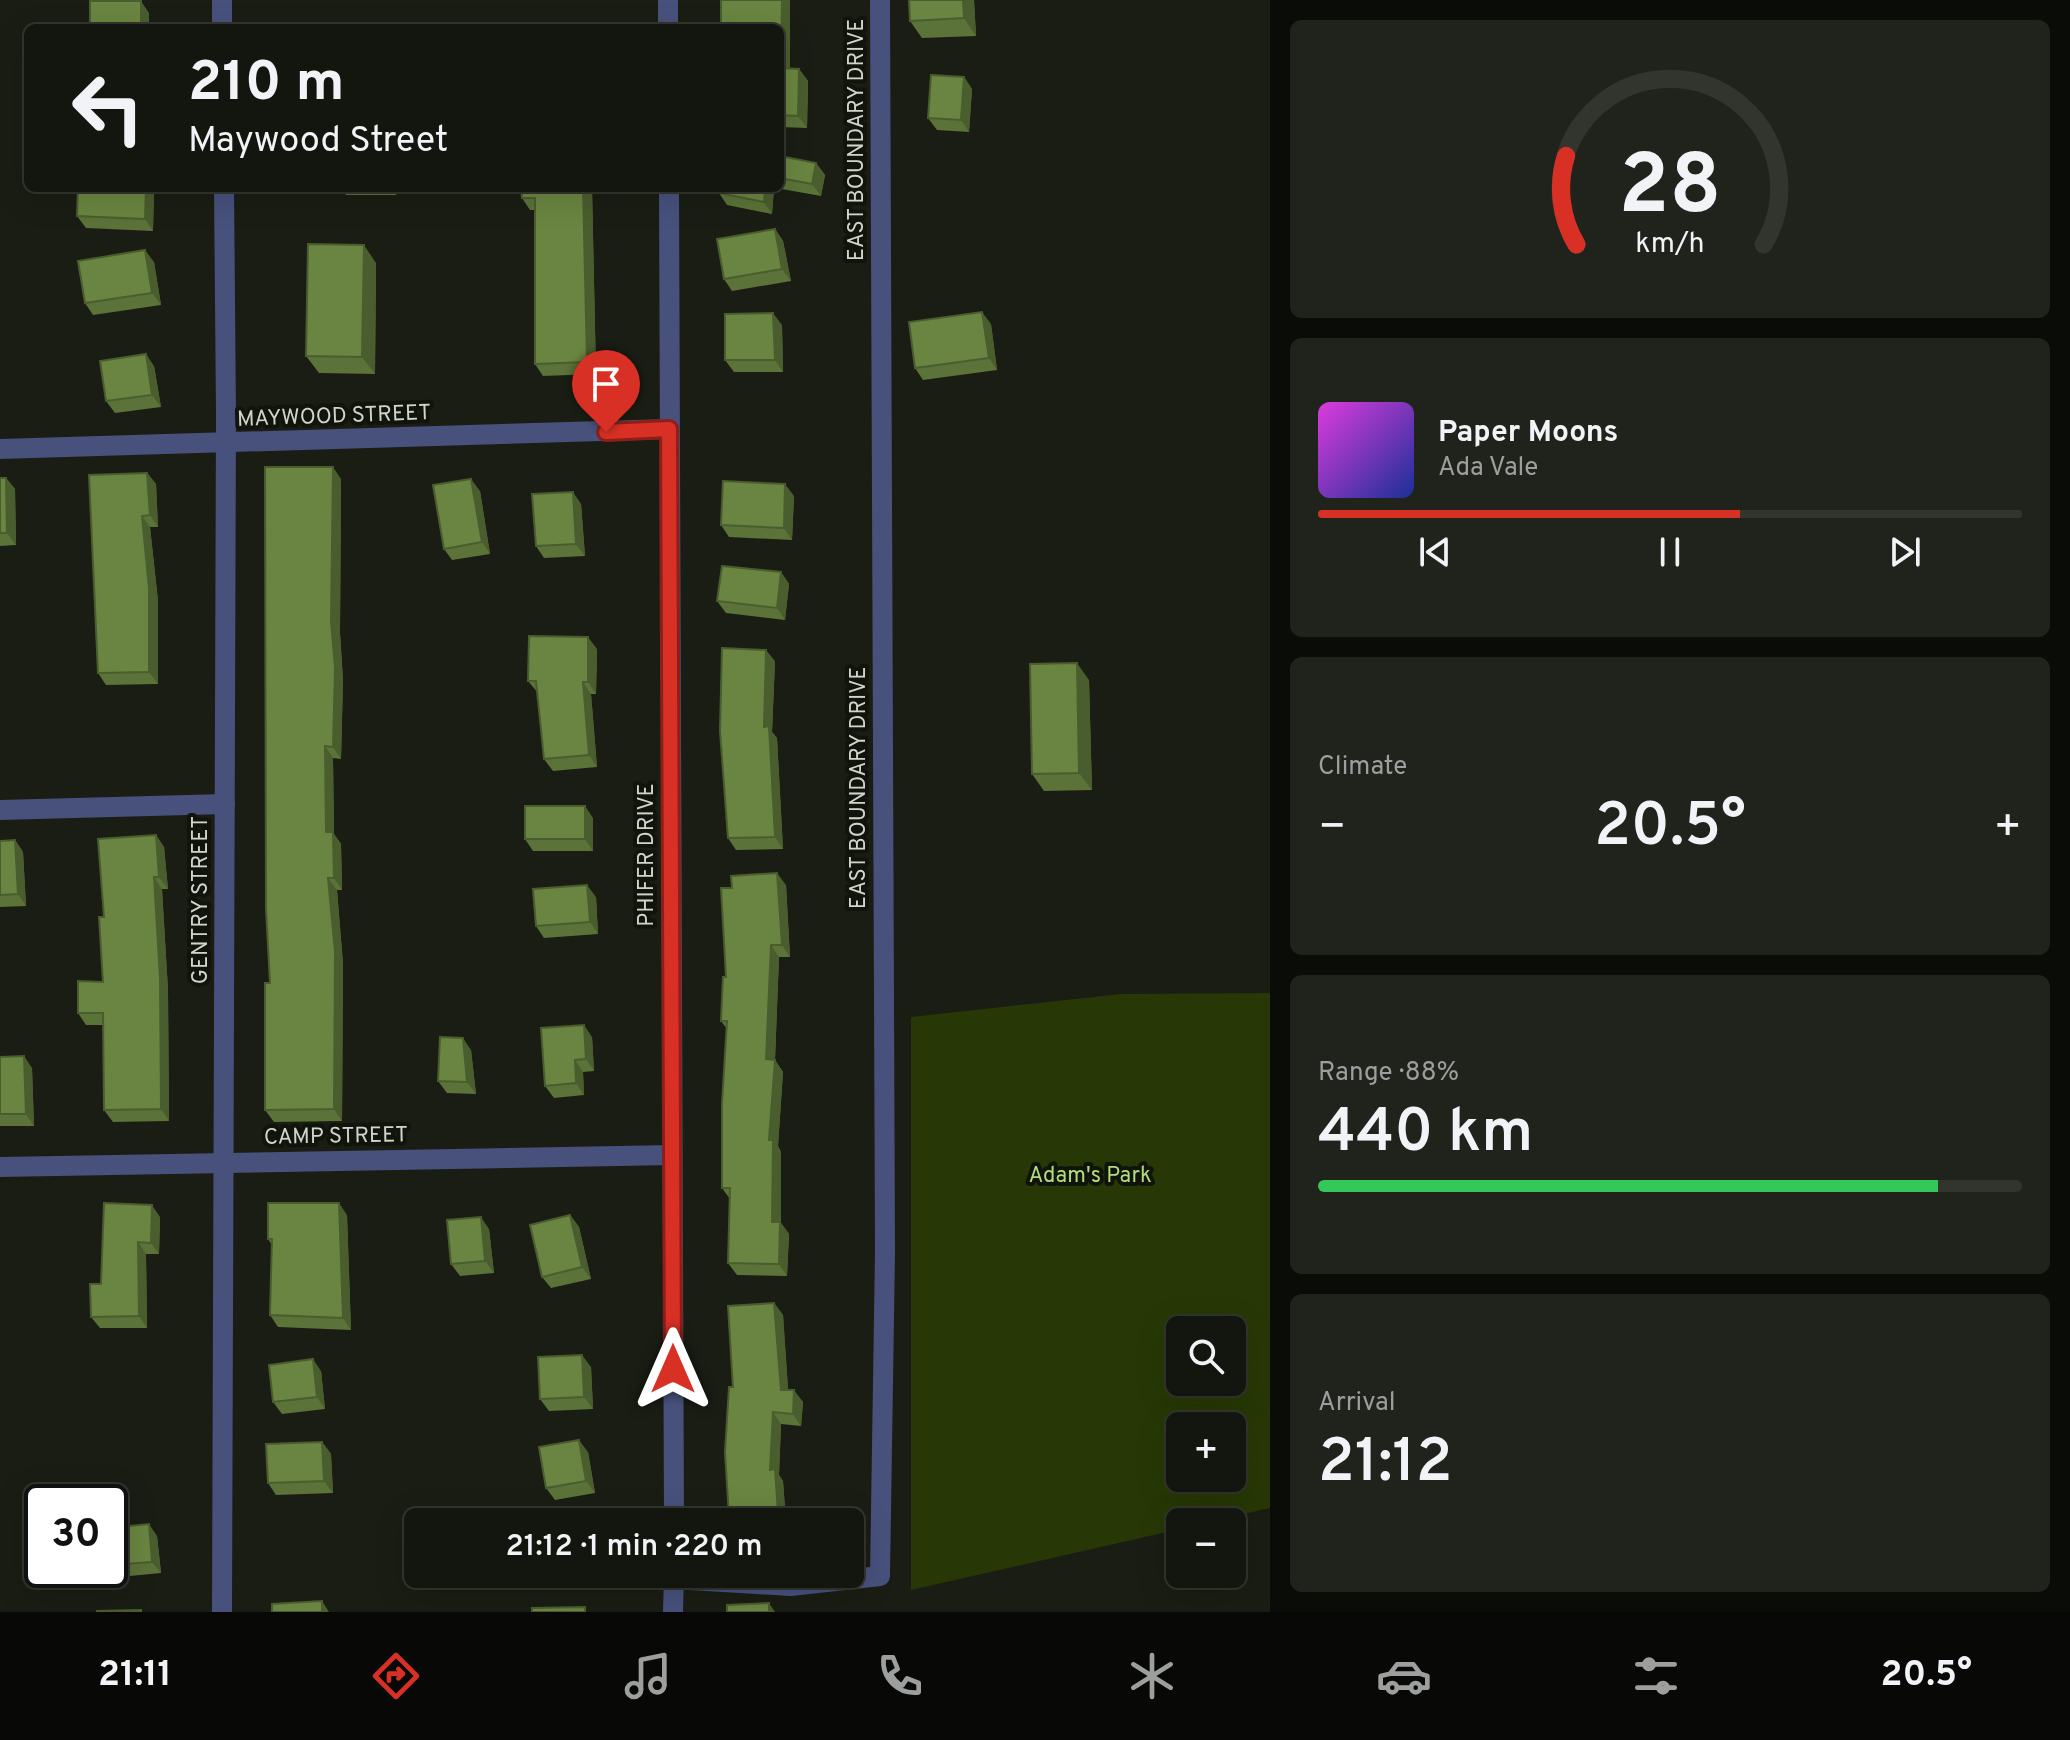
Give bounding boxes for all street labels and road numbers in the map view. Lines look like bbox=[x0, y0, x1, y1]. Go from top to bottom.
street label: EAST BOUNDARY DRIVE bbox=[844, 19, 871, 261]
street label: MAYWOOD STREET bbox=[237, 400, 431, 434]
street label: EAST BOUNDARY DRIVE bbox=[846, 667, 873, 909]
street label: PHIFER DRIVE bbox=[634, 783, 661, 927]
street label: GENTRY STREET bbox=[188, 816, 215, 984]
street label: CAMP STREET bbox=[264, 1122, 408, 1152]

